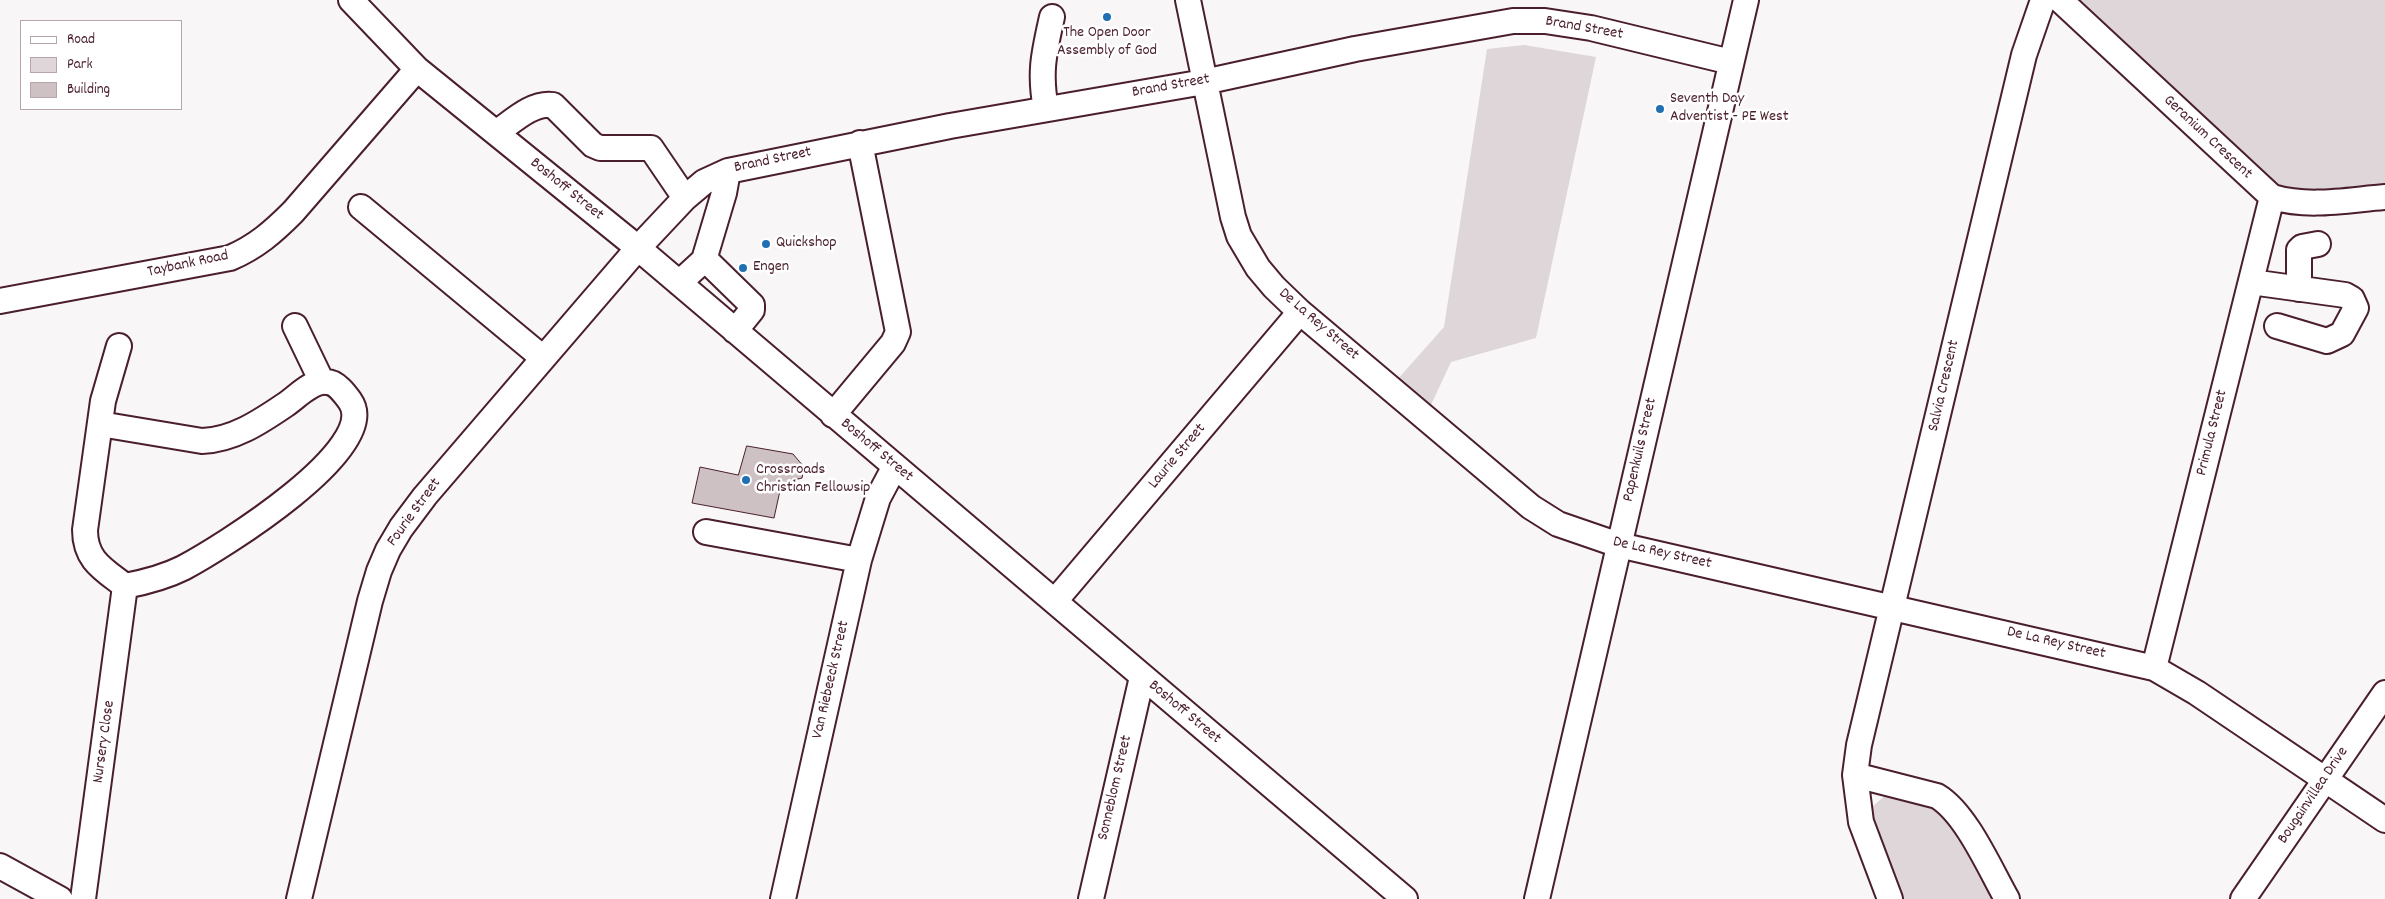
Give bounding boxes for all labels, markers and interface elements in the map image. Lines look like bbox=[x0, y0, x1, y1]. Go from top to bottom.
marker: The Open Door Assembly of God bbox=[1101, 11, 1113, 23]
street label: Brand Street bbox=[1544, 13, 1624, 45]
legend bbox=[20, 20, 182, 110]
place label: The Open Door Assembly of God bbox=[1057, 24, 1157, 62]
text: Road bbox=[67, 29, 95, 51]
text: Park bbox=[67, 54, 93, 76]
street label: Brand Street bbox=[1131, 71, 1211, 103]
text: Building bbox=[67, 79, 110, 101]
place label: Seventh Day Adventist - PE West bbox=[1670, 90, 1789, 128]
street label: Geranium Crescent bbox=[2158, 92, 2256, 184]
marker: Seventh Day Adventist - PE West bbox=[1654, 103, 1666, 115]
street label: Brand Street bbox=[733, 143, 813, 179]
street label: Boshoff Street bbox=[525, 154, 607, 226]
place label: Quickshop bbox=[776, 234, 837, 254]
marker: Quickshop bbox=[760, 238, 772, 250]
street label: Taybank Road bbox=[146, 247, 230, 283]
place label: Engen bbox=[753, 258, 789, 278]
marker: Engen bbox=[737, 262, 749, 274]
street label: De La Rey Street bbox=[1274, 285, 1362, 365]
street label: Salvia Crescent bbox=[1925, 338, 1965, 434]
street label: Primula Street bbox=[2193, 388, 2233, 478]
street label: Papenkuils Street bbox=[1620, 396, 1662, 504]
street label: Boshoff Street bbox=[836, 415, 916, 487]
street label: Laurie Street bbox=[1145, 420, 1211, 494]
place label: Crossroads Christian Fellowsip bbox=[756, 461, 870, 499]
marker: Crossroads Christian Fellowsip bbox=[740, 474, 752, 486]
street label: Fourie Street bbox=[384, 475, 446, 551]
street label: De La Rey Street bbox=[1611, 533, 1713, 575]
street label: Van Riebeeck Street bbox=[809, 619, 855, 741]
street label: De La Rey Street bbox=[2005, 623, 2107, 665]
street label: Boshoff Street bbox=[1144, 677, 1224, 749]
street label: Nursery Close bbox=[90, 699, 120, 785]
street label: Sonneblom Street bbox=[1095, 734, 1137, 842]
street label: Bougainvillea Drive bbox=[2275, 744, 2353, 848]

